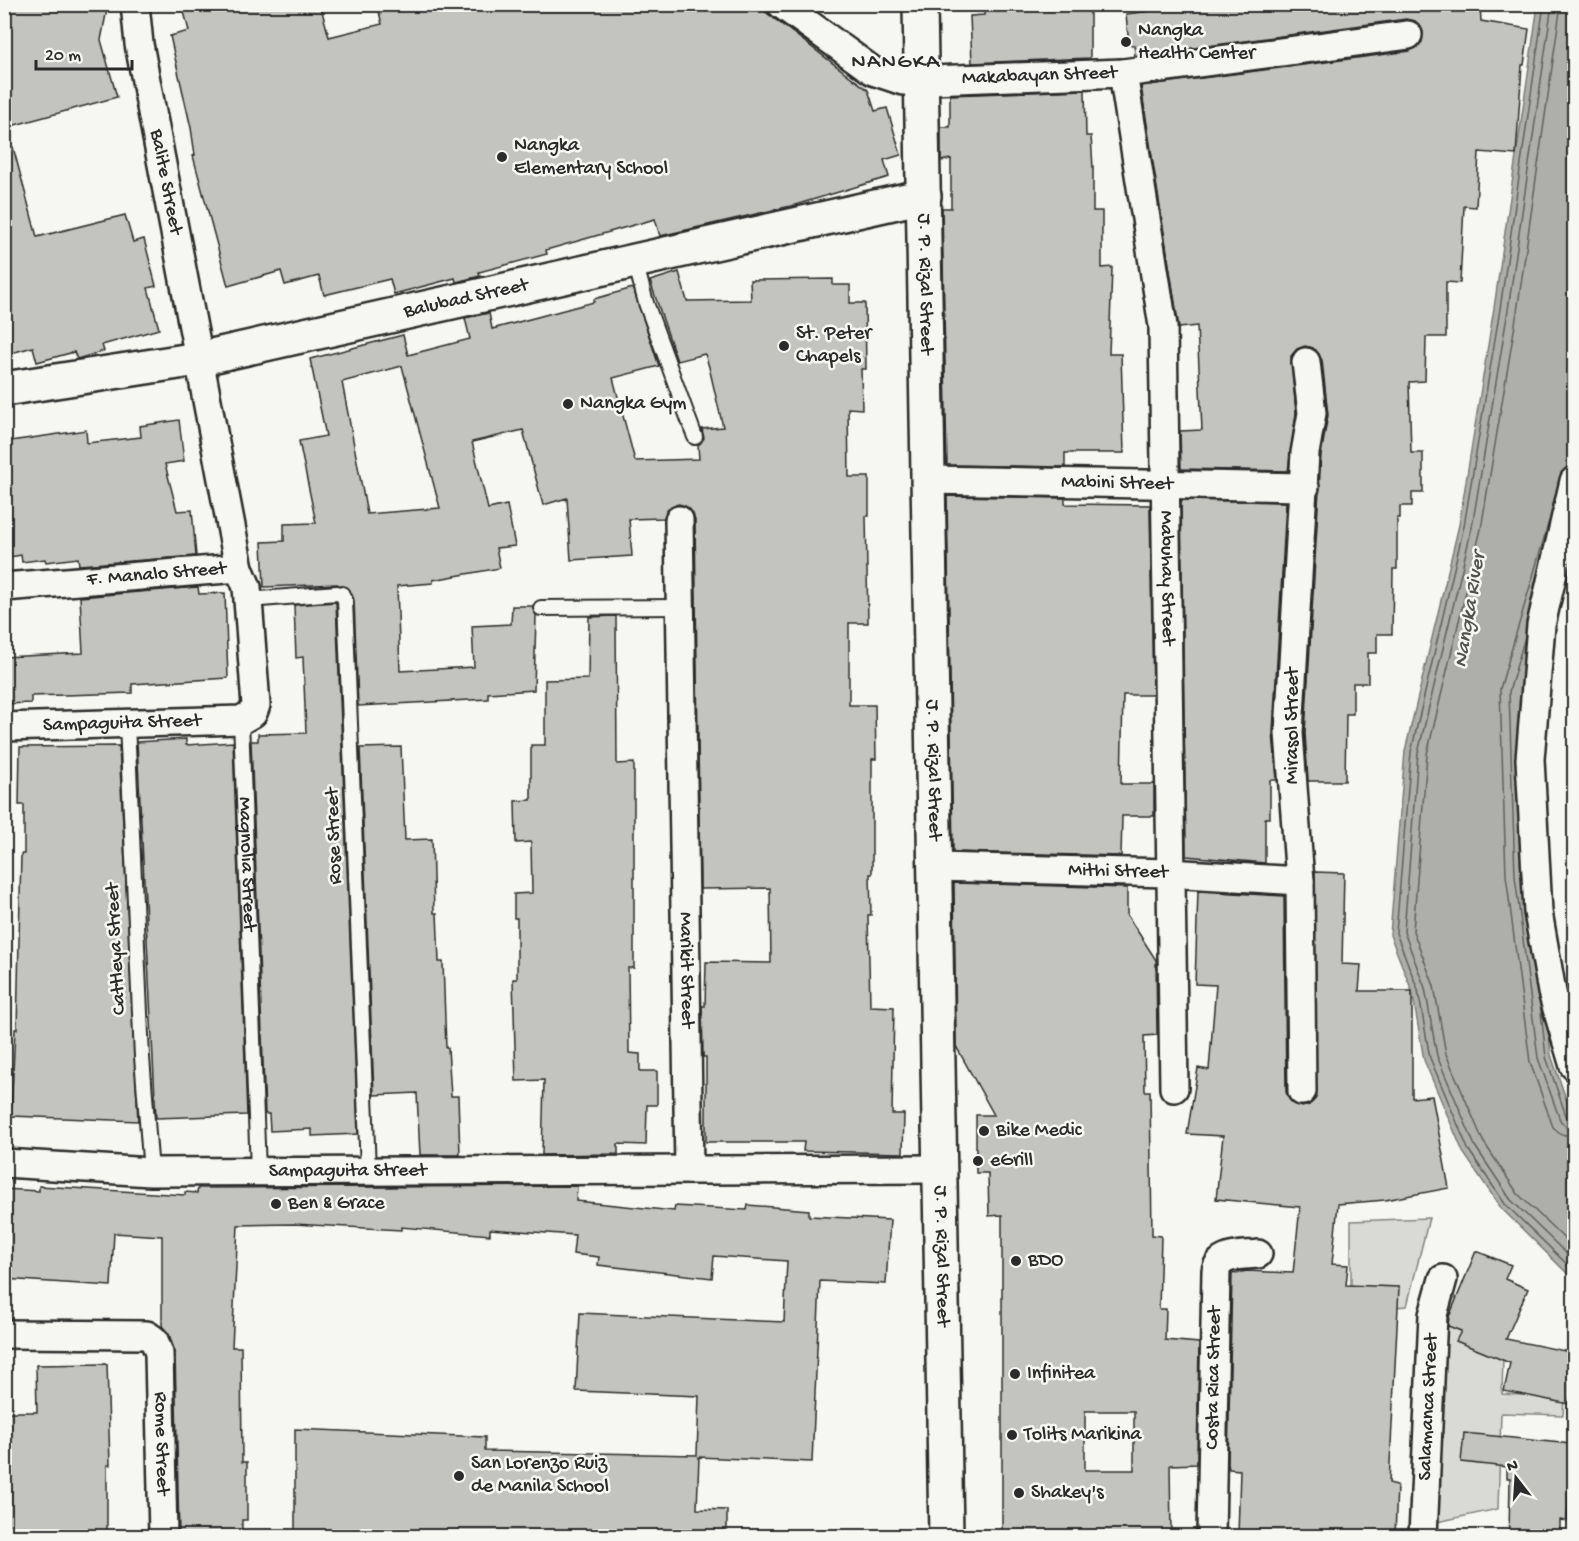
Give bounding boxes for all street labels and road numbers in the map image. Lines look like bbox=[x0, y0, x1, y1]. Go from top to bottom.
street label: Makabayan Street bbox=[961, 62, 1119, 90]
street label: Balite Street bbox=[143, 126, 187, 238]
street label: J. P. Rizal Street bbox=[912, 213, 937, 356]
street label: Balubad Street bbox=[401, 273, 532, 324]
street label: Mabini Street bbox=[1061, 471, 1175, 496]
street label: Mabuhay Street bbox=[1154, 510, 1179, 647]
street label: F. Manalo Street bbox=[85, 557, 229, 592]
street label: Mirasol Street bbox=[1282, 666, 1305, 784]
street label: J. P. Rizal Street bbox=[920, 699, 946, 842]
street label: Sampaguita Street bbox=[43, 710, 203, 737]
street label: Rose Street bbox=[322, 785, 348, 885]
street label: Magnolia Street bbox=[232, 796, 261, 933]
street label: Mithi Street bbox=[1068, 859, 1170, 885]
street label: Cattleya Street bbox=[102, 881, 132, 1016]
street label: Marikit Street bbox=[674, 912, 698, 1030]
street label: Sampaguita Street bbox=[269, 1159, 429, 1183]
street label: J. P. Rizal Street bbox=[929, 1185, 954, 1328]
street label: Costa Rica Street bbox=[1201, 1304, 1227, 1450]
street label: Salamanca Street bbox=[1414, 1331, 1444, 1481]
street label: Rome Street bbox=[148, 1391, 174, 1497]

